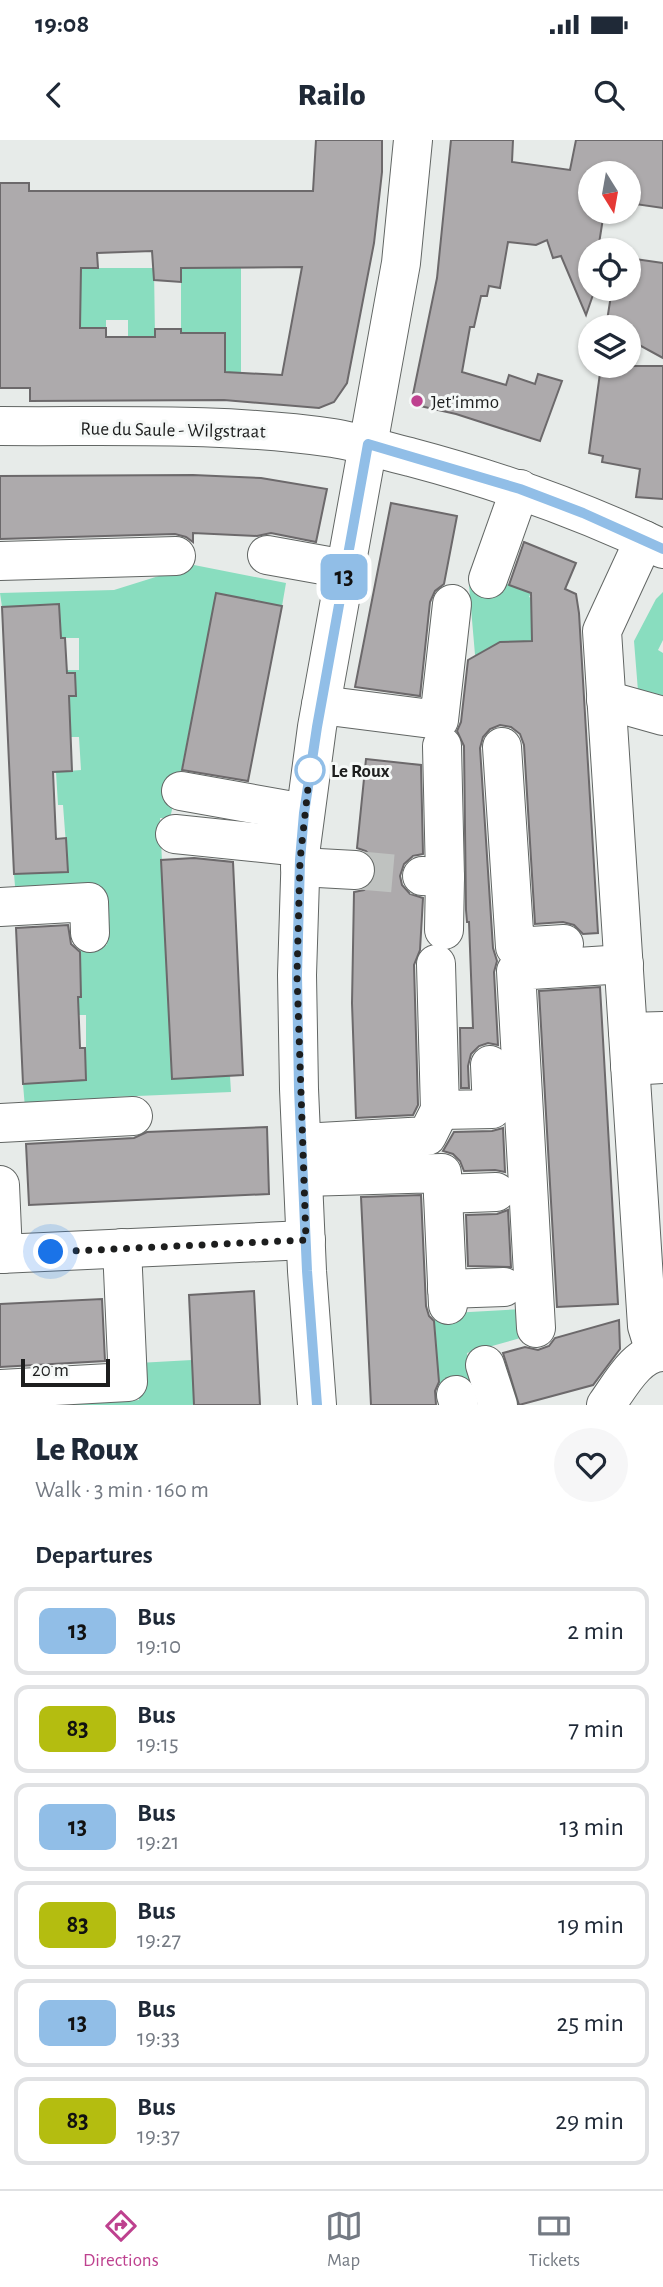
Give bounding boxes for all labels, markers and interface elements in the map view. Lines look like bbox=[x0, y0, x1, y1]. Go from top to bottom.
text: 19:08 bbox=[35, 11, 89, 37]
icon: back bbox=[35, 76, 73, 114]
icon: search bbox=[590, 76, 628, 114]
text: Railo bbox=[297, 79, 366, 111]
north arrow bbox=[578, 161, 640, 224]
map controls bbox=[578, 161, 641, 378]
button: locate bbox=[578, 238, 641, 301]
button: layers bbox=[578, 315, 641, 378]
marker: Jet'immo bbox=[409, 393, 425, 409]
place label: Jet'immo bbox=[431, 393, 499, 412]
street label: Rue du Saule - Wilgstraat bbox=[80, 419, 266, 442]
line badge: 13 bbox=[312, 554, 376, 600]
text: 13 bbox=[335, 565, 353, 589]
marker: Le Roux bbox=[295, 755, 325, 785]
place label: Le Roux bbox=[331, 762, 390, 781]
your location bbox=[33, 1234, 68, 1269]
scale bar bbox=[21, 1356, 110, 1388]
text: 20 m bbox=[32, 1361, 69, 1380]
button: heart bbox=[554, 1428, 628, 1502]
text: Le Roux bbox=[35, 1434, 138, 1467]
text: Walk · 3 min · 160 m bbox=[35, 1479, 209, 1502]
text: Departures bbox=[35, 1542, 153, 1568]
text: Bus bbox=[137, 1604, 176, 1630]
text: 2 min bbox=[567, 1618, 624, 1644]
text: 13 bbox=[68, 1619, 87, 1643]
text: 19:10 bbox=[137, 1635, 181, 1658]
text: Bus bbox=[137, 1702, 176, 1728]
text: 7 min bbox=[568, 1716, 624, 1742]
text: 83 bbox=[66, 1717, 89, 1741]
text: 19:15 bbox=[137, 1733, 179, 1756]
text: Bus bbox=[137, 1800, 176, 1826]
text: 13 min bbox=[560, 1814, 624, 1840]
text: 13 bbox=[68, 1815, 87, 1839]
text: 19:21 bbox=[137, 1831, 179, 1854]
text: Bus bbox=[137, 1898, 176, 1924]
text: 19 min bbox=[558, 1912, 624, 1938]
text: 83 bbox=[66, 1913, 89, 1937]
text: 19:27 bbox=[137, 1929, 181, 1952]
text: Bus bbox=[137, 1996, 176, 2022]
text: 25 min bbox=[557, 2010, 624, 2036]
text: 13 bbox=[68, 2011, 87, 2035]
text: 19:33 bbox=[137, 2027, 180, 2050]
text: Bus bbox=[137, 2094, 176, 2120]
text: 29 min bbox=[555, 2108, 624, 2134]
text: 83 bbox=[66, 2109, 89, 2133]
text: 19:37 bbox=[137, 2125, 180, 2148]
tab: Directions bbox=[83, 2207, 159, 2272]
tab: Map bbox=[325, 2207, 363, 2272]
tab: Tickets bbox=[529, 2207, 580, 2272]

